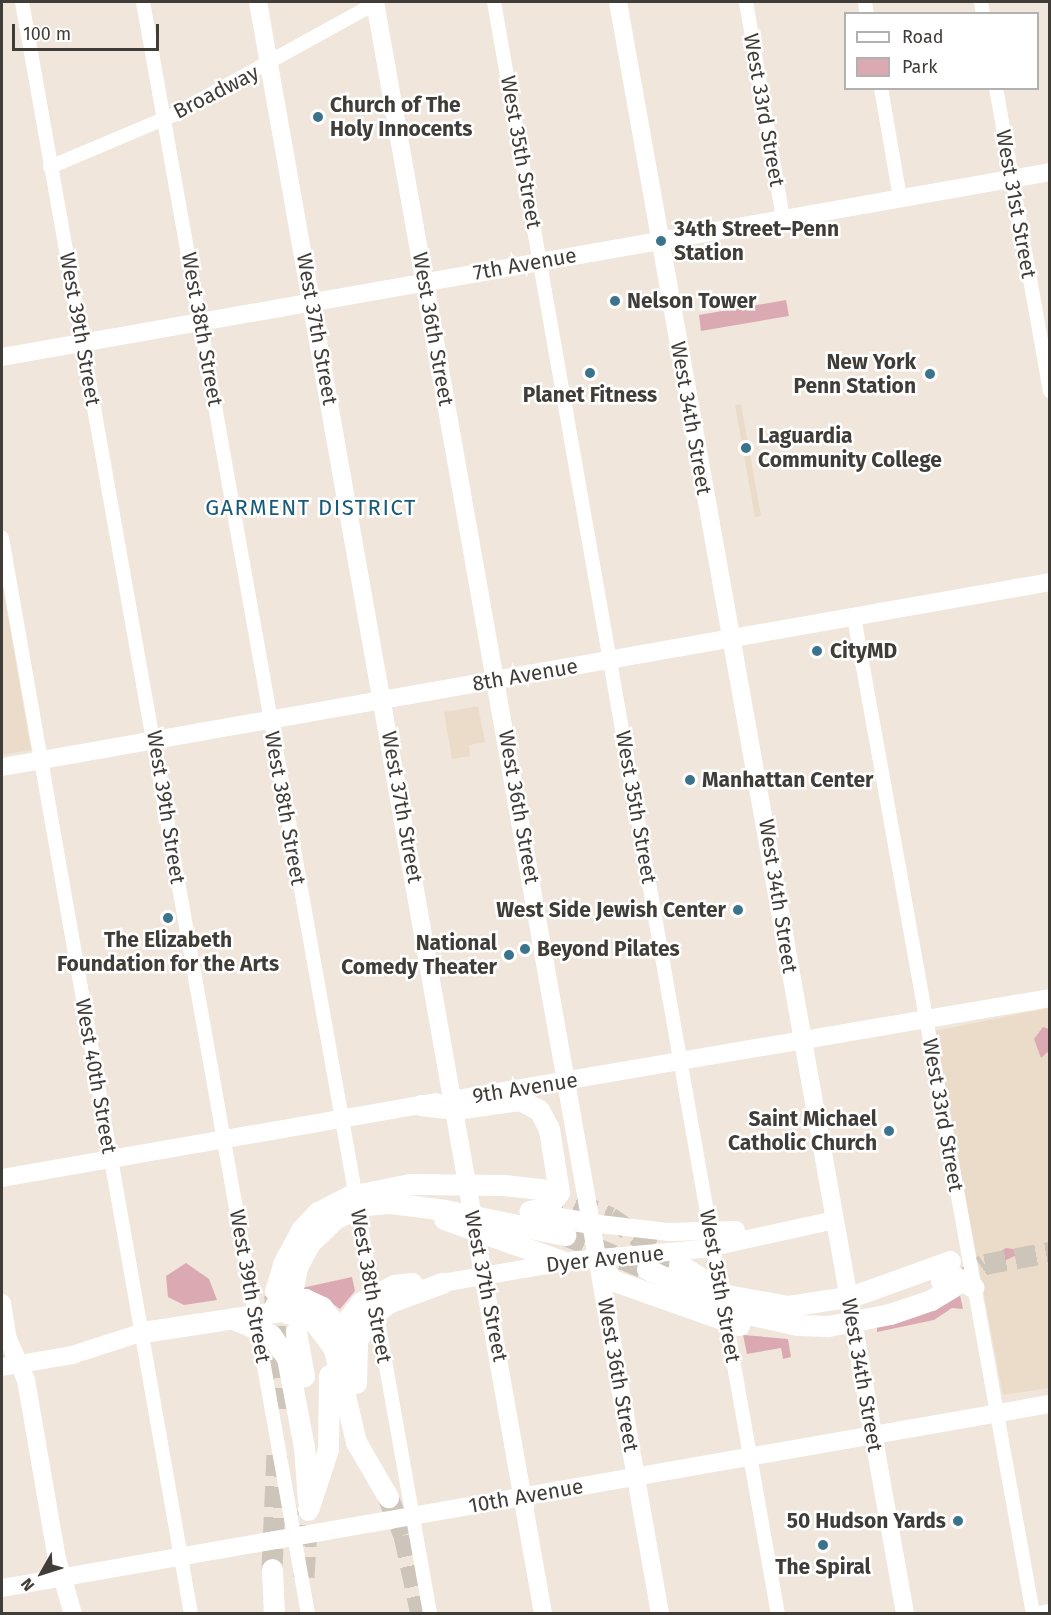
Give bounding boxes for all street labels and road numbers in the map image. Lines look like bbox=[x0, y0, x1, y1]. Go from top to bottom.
street label: West 33rd Street bbox=[738, 31, 790, 189]
street label: Broadway bbox=[169, 60, 263, 124]
street label: West 35th Street bbox=[495, 74, 547, 230]
street label: West 31st Street bbox=[991, 128, 1041, 280]
street label: 7th Avenue bbox=[471, 243, 579, 285]
street label: West 39th Street bbox=[54, 250, 106, 408]
street label: West 38th Street bbox=[176, 250, 228, 408]
street label: West 36th Street bbox=[407, 250, 459, 408]
street label: West 37th Street bbox=[291, 251, 343, 407]
street label: West 34th Street bbox=[665, 339, 717, 497]
street label: 8th Avenue bbox=[470, 653, 580, 697]
street label: West 39th Street bbox=[141, 728, 191, 886]
street label: West 36th Street bbox=[493, 728, 545, 886]
street label: West 38th Street bbox=[259, 729, 311, 887]
street label: West 37th Street bbox=[376, 729, 428, 885]
street label: West 35th Street bbox=[610, 729, 662, 885]
street label: West 34th Street bbox=[753, 817, 803, 975]
street label: West 40th Street bbox=[70, 997, 122, 1155]
street label: West 33rd Street bbox=[917, 1036, 969, 1194]
street label: 9th Avenue bbox=[471, 1067, 579, 1109]
street label: West 39th Street bbox=[224, 1207, 276, 1365]
street label: West 38th Street bbox=[345, 1207, 397, 1365]
street label: West 37th Street bbox=[459, 1208, 513, 1364]
street label: West 35th Street bbox=[694, 1208, 746, 1364]
street label: Dyer Avenue bbox=[545, 1240, 665, 1278]
street label: West 36th Street bbox=[592, 1296, 644, 1454]
street label: West 34th Street bbox=[836, 1296, 888, 1454]
street label: 10th Avenue bbox=[467, 1474, 585, 1518]

